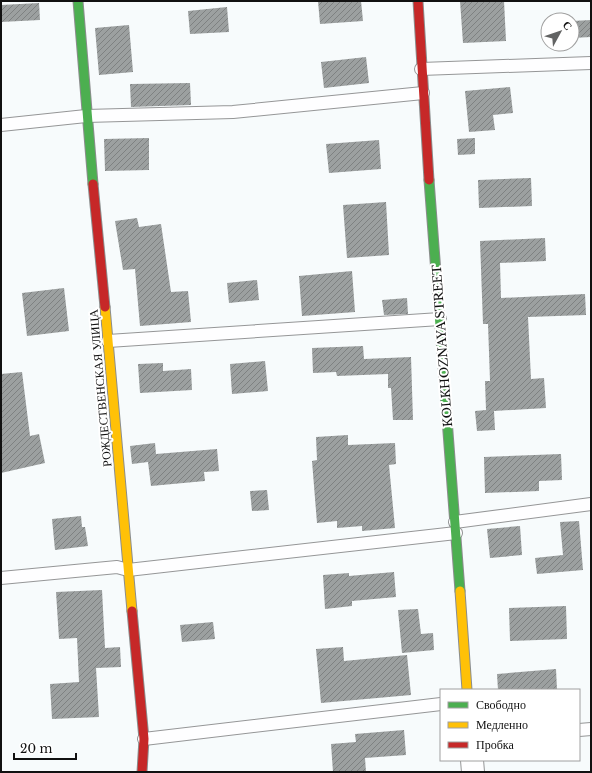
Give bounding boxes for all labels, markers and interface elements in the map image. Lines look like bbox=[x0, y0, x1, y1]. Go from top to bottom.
north arrow bbox=[540, 12, 580, 52]
text: С bbox=[560, 18, 576, 33]
street label: KOLKHOZNAYA STREET bbox=[429, 264, 455, 428]
street label: РОЖДЕСТВЕНСКАЯ УЛИЦА bbox=[86, 308, 114, 467]
legend bbox=[440, 689, 580, 761]
text: Свободно bbox=[476, 697, 526, 712]
text: Медленно bbox=[476, 717, 528, 732]
scale bar bbox=[14, 735, 76, 761]
text: Пробка bbox=[476, 737, 514, 752]
text: 20 m bbox=[20, 741, 52, 756]

